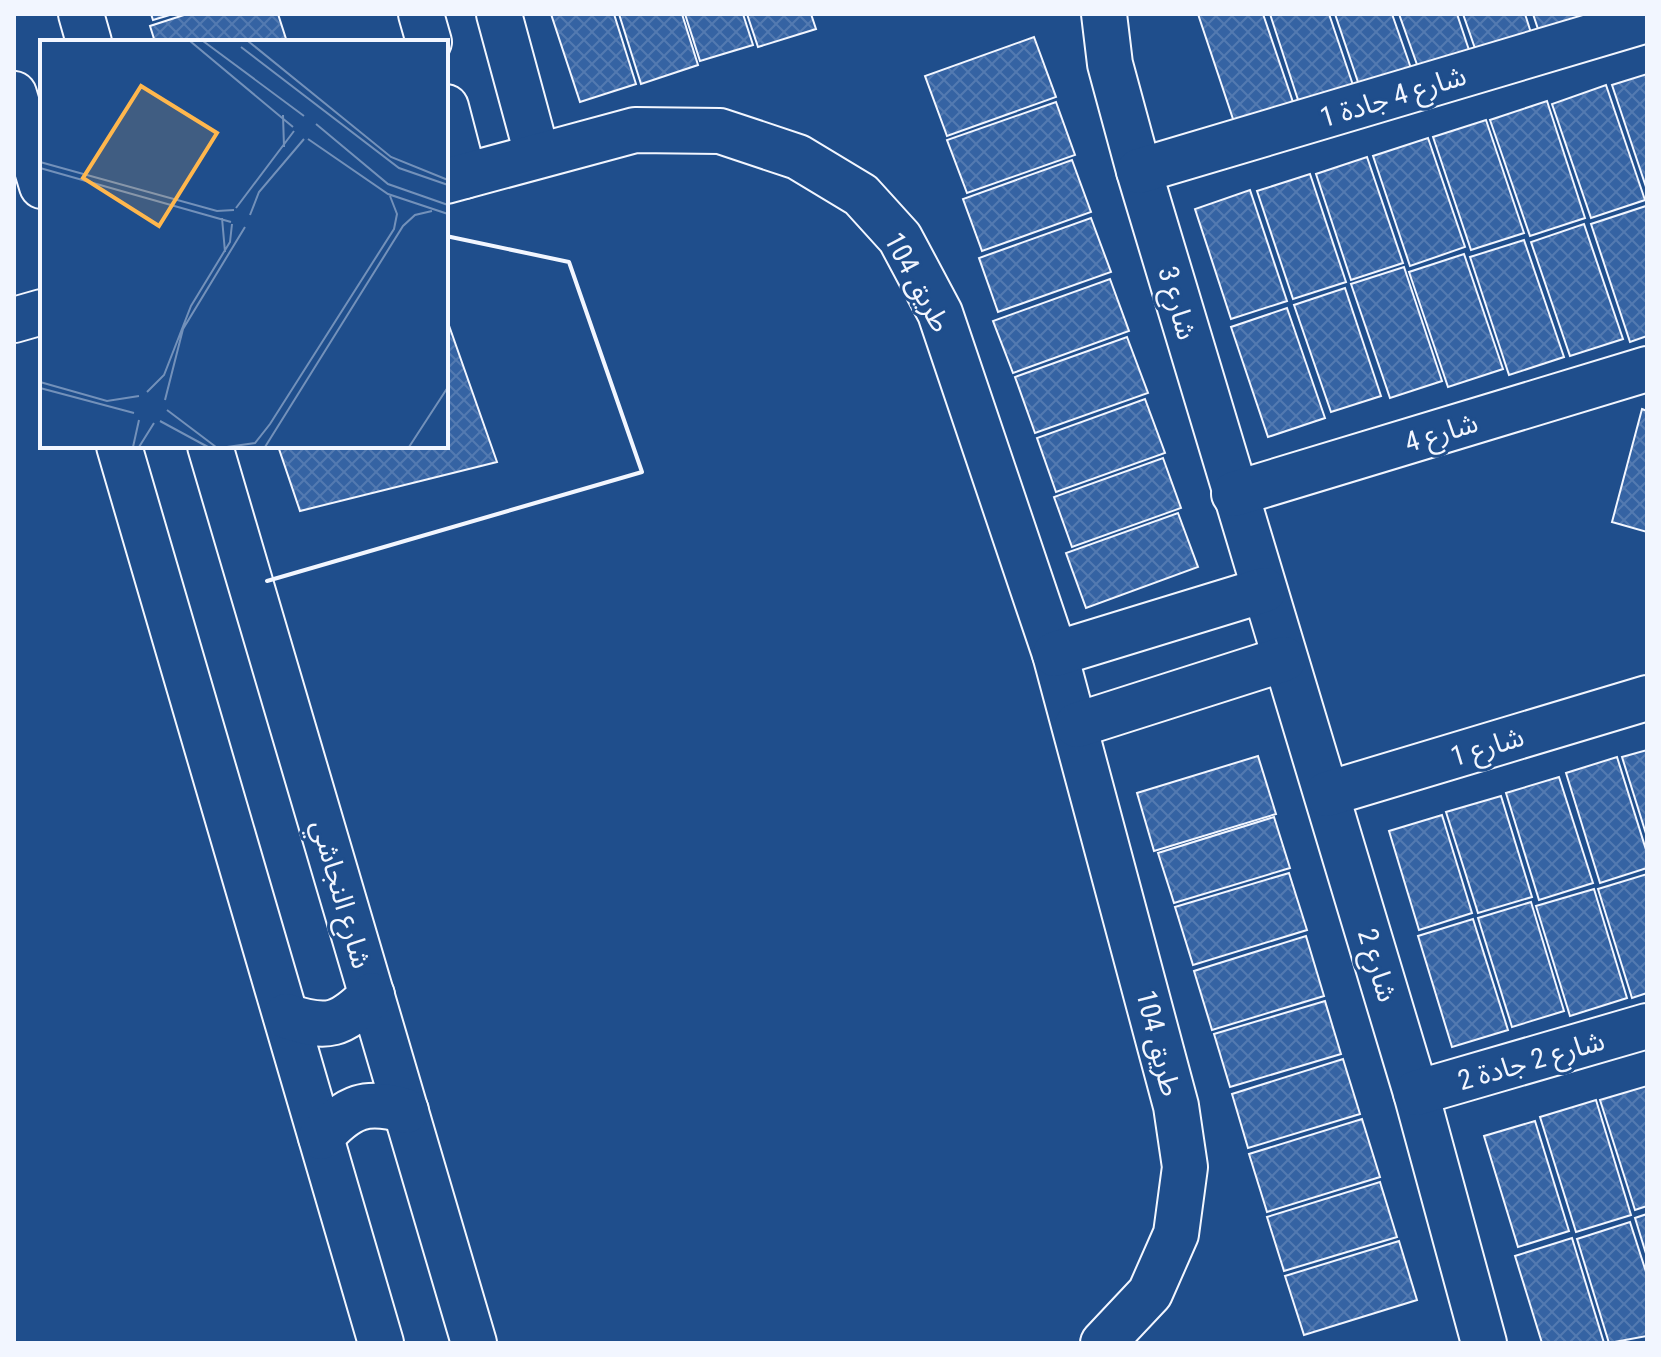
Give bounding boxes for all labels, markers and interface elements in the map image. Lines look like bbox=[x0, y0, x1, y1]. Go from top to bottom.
inset map bbox=[40, 40, 448, 448]
street label: شارع 4 جادة 1 bbox=[1316, 59, 1471, 138]
street label: طريق 104 bbox=[877, 227, 958, 338]
street label: شارع 3 bbox=[1148, 263, 1204, 345]
street label: شارع 4 bbox=[1401, 406, 1483, 463]
street label: شارع 1 bbox=[1447, 720, 1529, 777]
street label: شارع النجاشي bbox=[300, 816, 378, 974]
street label: شارع 2 bbox=[1347, 925, 1404, 1007]
street label: طريق 104 bbox=[1128, 987, 1188, 1100]
street label: شارع 2 جادة 2 bbox=[1454, 1024, 1609, 1101]

